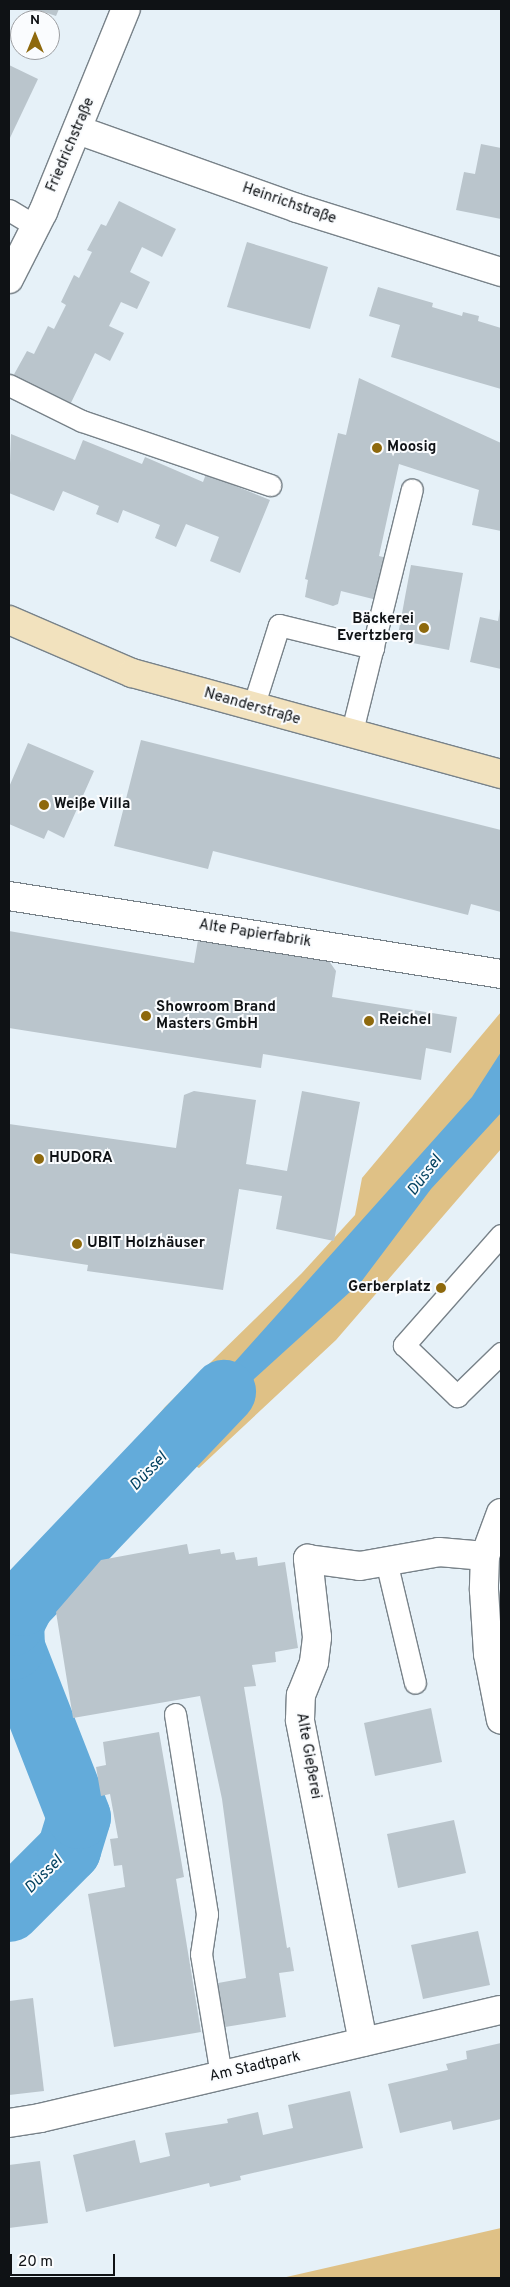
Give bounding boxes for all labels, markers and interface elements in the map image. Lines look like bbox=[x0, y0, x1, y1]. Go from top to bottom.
north arrow bbox=[10, 10, 60, 60]
text: N bbox=[30, 12, 40, 29]
street label: Friedrichstraße bbox=[43, 95, 99, 195]
street label: Heinrichstraße bbox=[240, 179, 338, 229]
place label: Moosig bbox=[387, 439, 436, 457]
marker: Moosig bbox=[371, 442, 383, 454]
place label: Bäckerei Evertzberg bbox=[337, 610, 414, 645]
marker: Bäckerei Evertzberg bbox=[418, 622, 430, 634]
street label: Neanderstraße bbox=[202, 685, 302, 729]
place label: Weiße Villa bbox=[54, 796, 131, 814]
marker: Weiße Villa bbox=[38, 799, 50, 811]
street label: Alte Papierfabrik bbox=[197, 916, 313, 952]
place label: Showroom Brand Masters GmbH bbox=[156, 998, 276, 1033]
marker: Showroom Brand Masters GmbH bbox=[140, 1010, 152, 1022]
place label: Reichel bbox=[379, 1012, 431, 1030]
marker: Reichel bbox=[363, 1015, 375, 1027]
place label: HUDORA bbox=[49, 1150, 113, 1168]
water label: Düssel bbox=[404, 1152, 446, 1200]
marker: HUDORA bbox=[33, 1153, 45, 1165]
place label: UBIT Holzhäuser bbox=[87, 1235, 205, 1253]
marker: UBIT Holzhäuser bbox=[71, 1238, 83, 1250]
place label: Gerberplatz bbox=[348, 1279, 431, 1297]
marker: Gerberplatz bbox=[435, 1282, 447, 1294]
water label: Düssel bbox=[126, 1449, 172, 1495]
street label: Alte Gießerei bbox=[292, 1711, 324, 1801]
water label: Düssel bbox=[21, 1852, 67, 1898]
street label: Am Stadtpark bbox=[208, 2048, 302, 2086]
scale bar bbox=[12, 2244, 118, 2276]
text: 20 m bbox=[18, 2253, 53, 2272]

